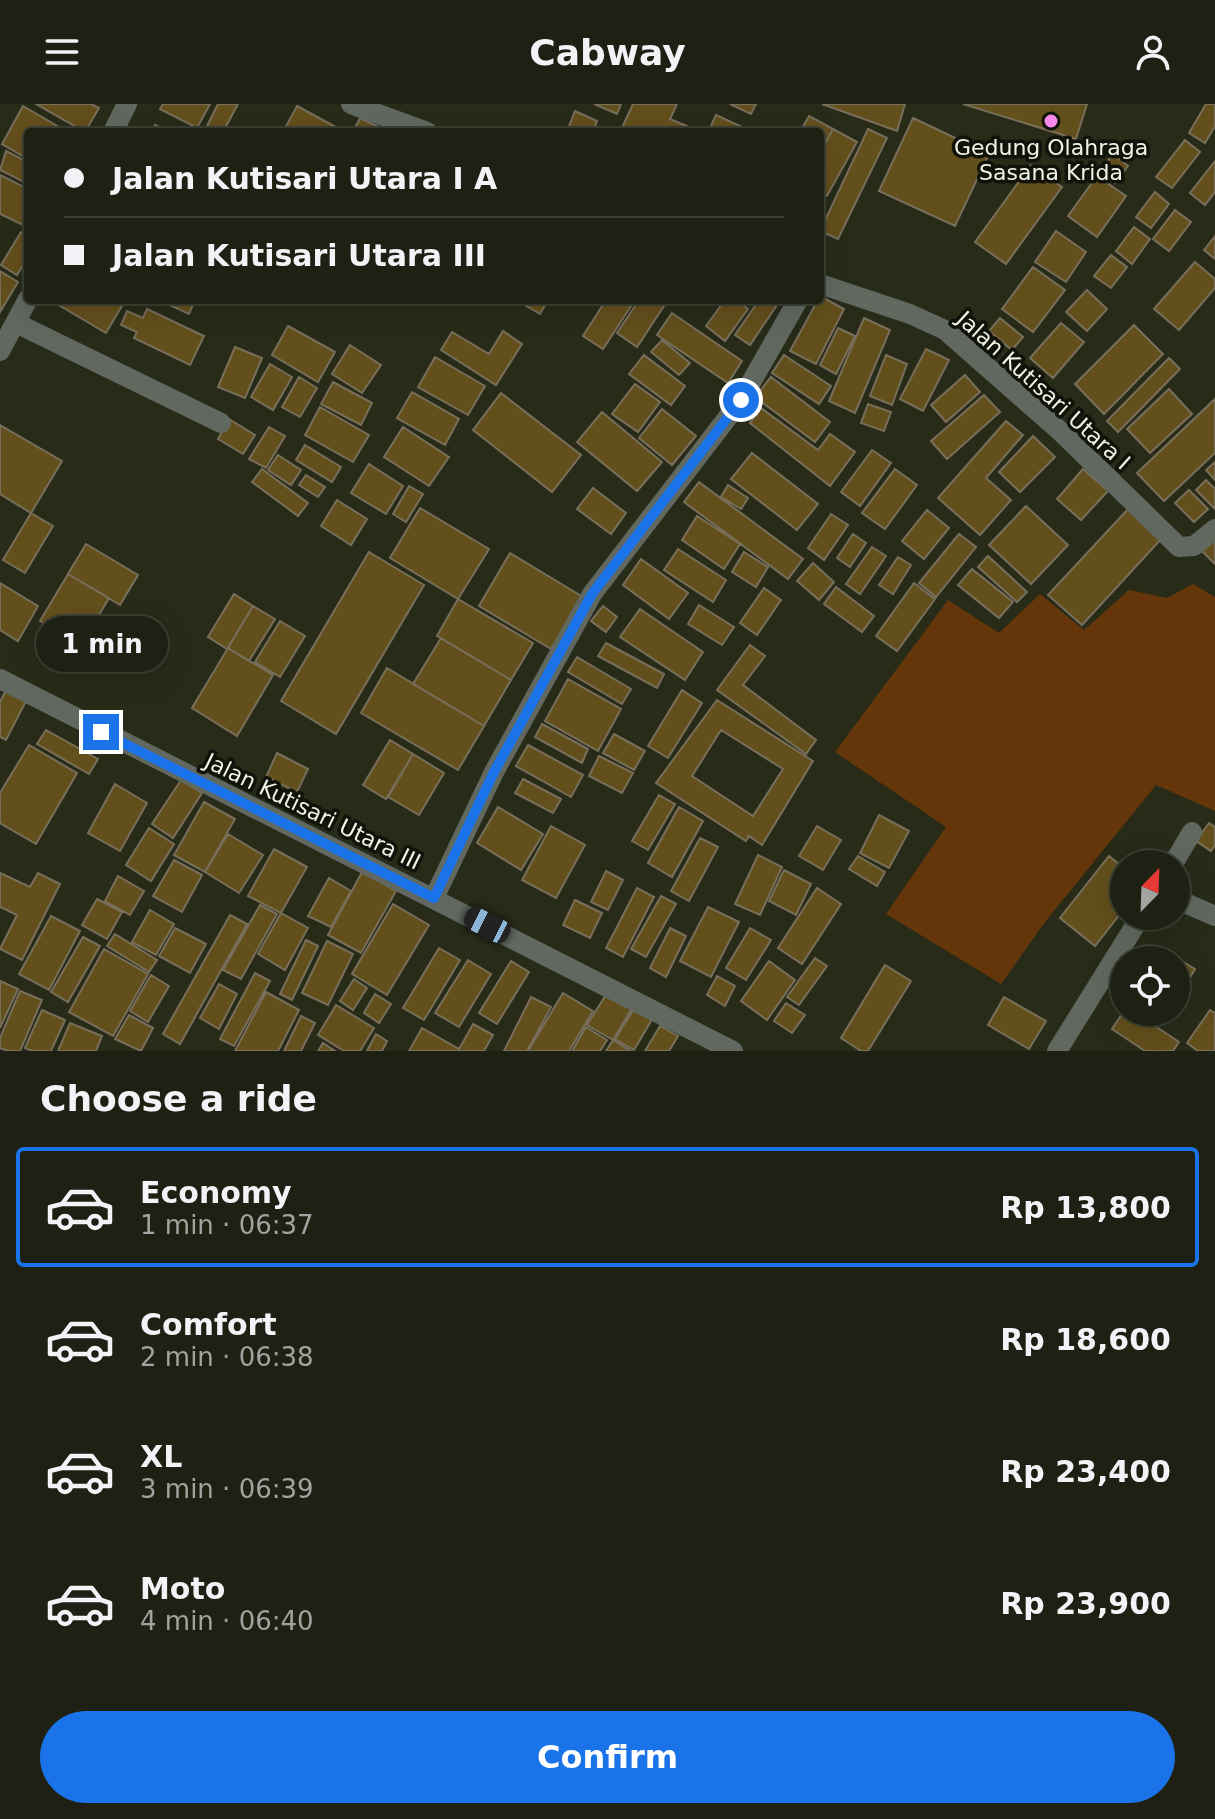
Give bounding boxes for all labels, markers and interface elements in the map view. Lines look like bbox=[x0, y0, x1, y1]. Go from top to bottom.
icon: menu bbox=[40, 30, 84, 74]
icon: person bbox=[1131, 30, 1175, 74]
text: Cabway bbox=[529, 32, 686, 73]
marker: Gedung Olahraga Sasana Krida bbox=[1042, 112, 1060, 130]
place label: Gedung Olahraga Sasana Krida bbox=[954, 135, 1148, 185]
text: Jalan Kutisari Utara I A bbox=[112, 161, 497, 196]
text: Jalan Kutisari Utara III bbox=[112, 238, 486, 273]
street label: Jalan Kutisari Utara I bbox=[951, 305, 1135, 475]
route start bbox=[723, 382, 759, 418]
callout: 1 min bbox=[35, 616, 167, 672]
text: 1 min bbox=[61, 629, 143, 659]
route end bbox=[83, 714, 119, 750]
street label: Jalan Kutisari Utara III bbox=[199, 747, 425, 875]
north arrow bbox=[1110, 850, 1190, 930]
map controls bbox=[1110, 850, 1190, 1026]
car bbox=[460, 903, 514, 947]
button: locate bbox=[1110, 946, 1190, 1026]
text: Choose a ride bbox=[40, 1078, 317, 1119]
icon: car bbox=[44, 1171, 116, 1243]
text: Economy bbox=[140, 1175, 292, 1210]
text: Rp 13,800 bbox=[1000, 1190, 1171, 1225]
text: 1 min · 06:37 bbox=[140, 1210, 314, 1240]
icon: car bbox=[44, 1303, 116, 1375]
text: Comfort bbox=[140, 1307, 277, 1342]
text: Rp 18,600 bbox=[1000, 1322, 1171, 1357]
text: 2 min · 06:38 bbox=[140, 1342, 314, 1372]
icon: car bbox=[44, 1435, 116, 1507]
text: XL bbox=[140, 1439, 182, 1474]
text: Rp 23,400 bbox=[1000, 1454, 1171, 1489]
text: 3 min · 06:39 bbox=[140, 1474, 314, 1504]
icon: car bbox=[44, 1567, 116, 1639]
text: Moto bbox=[140, 1571, 225, 1606]
text: Rp 23,900 bbox=[1000, 1586, 1171, 1621]
text: 4 min · 06:40 bbox=[140, 1606, 314, 1636]
button: Confirm bbox=[40, 1711, 1175, 1803]

